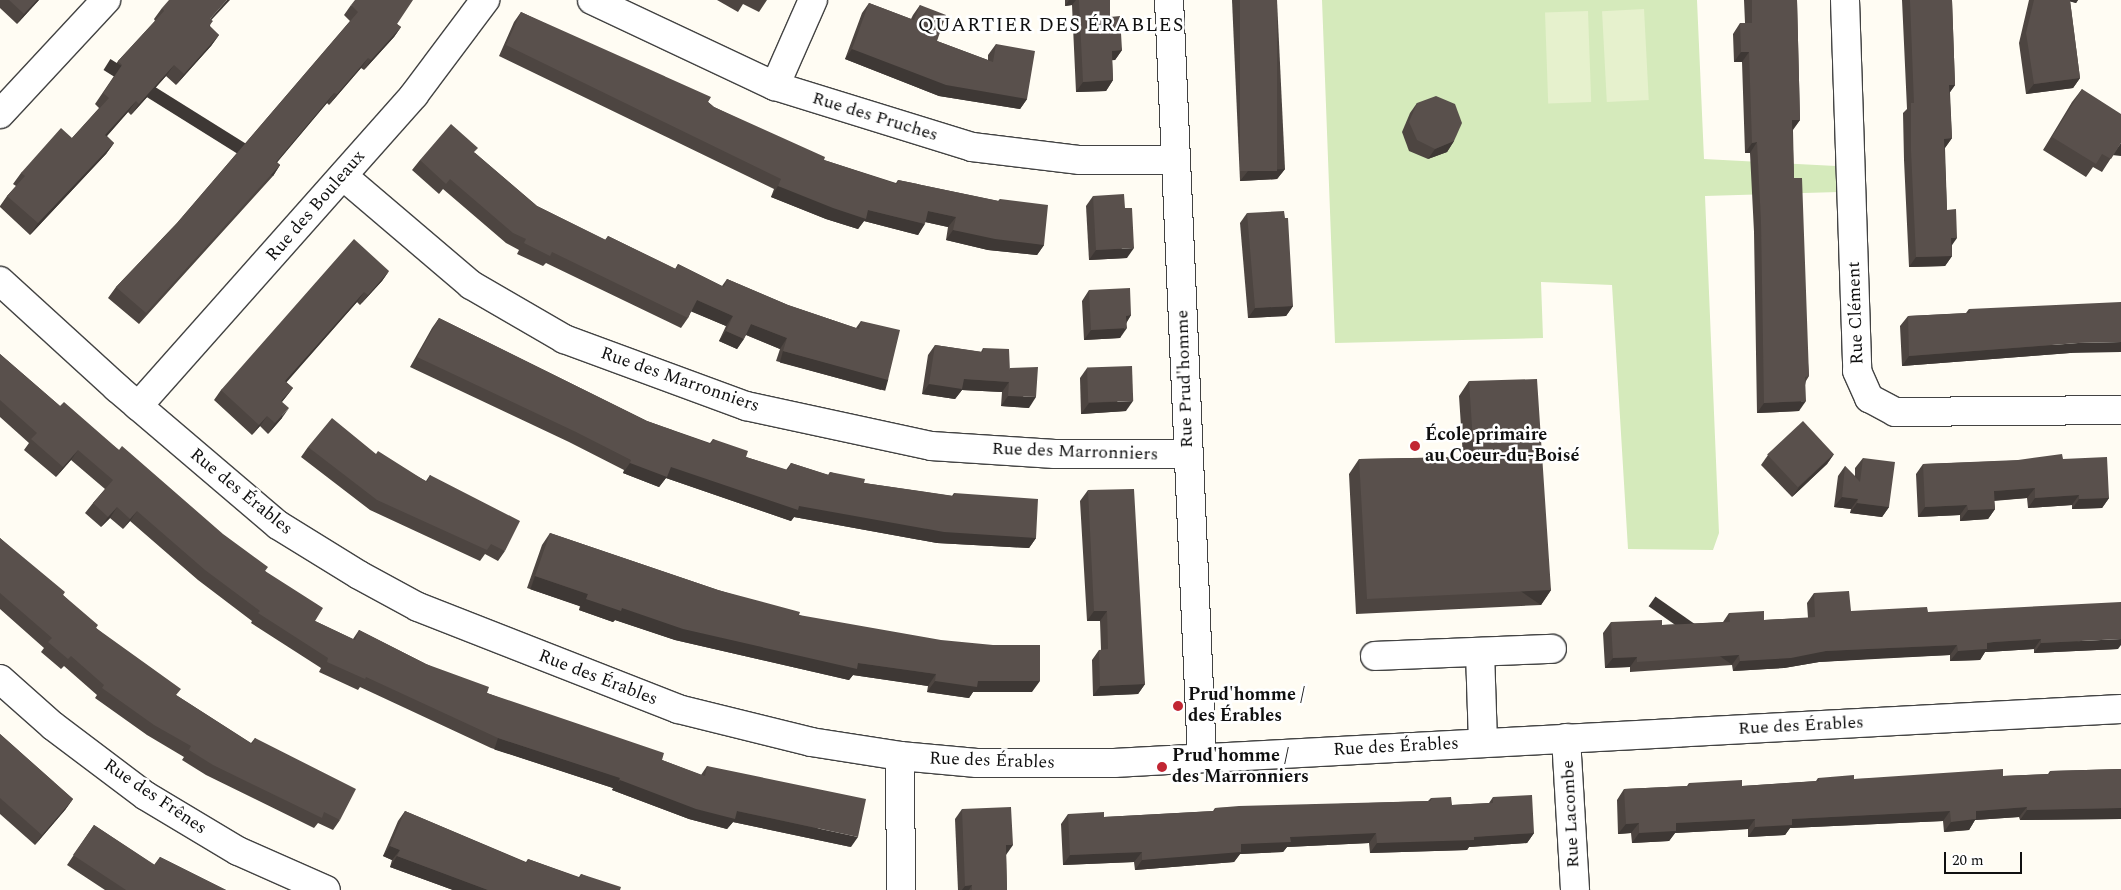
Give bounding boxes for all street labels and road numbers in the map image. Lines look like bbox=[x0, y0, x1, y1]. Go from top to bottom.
street label: Rue des Pruches bbox=[809, 88, 941, 146]
street label: Rue des Bouleaux bbox=[262, 146, 370, 266]
street label: Rue Clément bbox=[1843, 261, 1869, 365]
street label: Rue Prud'homme bbox=[1172, 310, 1198, 448]
street label: Rue des Marronniers bbox=[598, 343, 762, 417]
street label: Rue des Marronniers bbox=[991, 438, 1159, 466]
street label: Rue des Érables bbox=[185, 444, 297, 540]
street label: Rue des Érables bbox=[535, 645, 661, 711]
street label: Rue des Érables bbox=[1738, 712, 1864, 740]
street label: Rue des Érables bbox=[1333, 733, 1459, 761]
street label: Rue des Érables bbox=[929, 748, 1055, 774]
street label: Rue des Frênes bbox=[99, 755, 211, 839]
street label: Rue Lacombe bbox=[1557, 760, 1585, 868]

